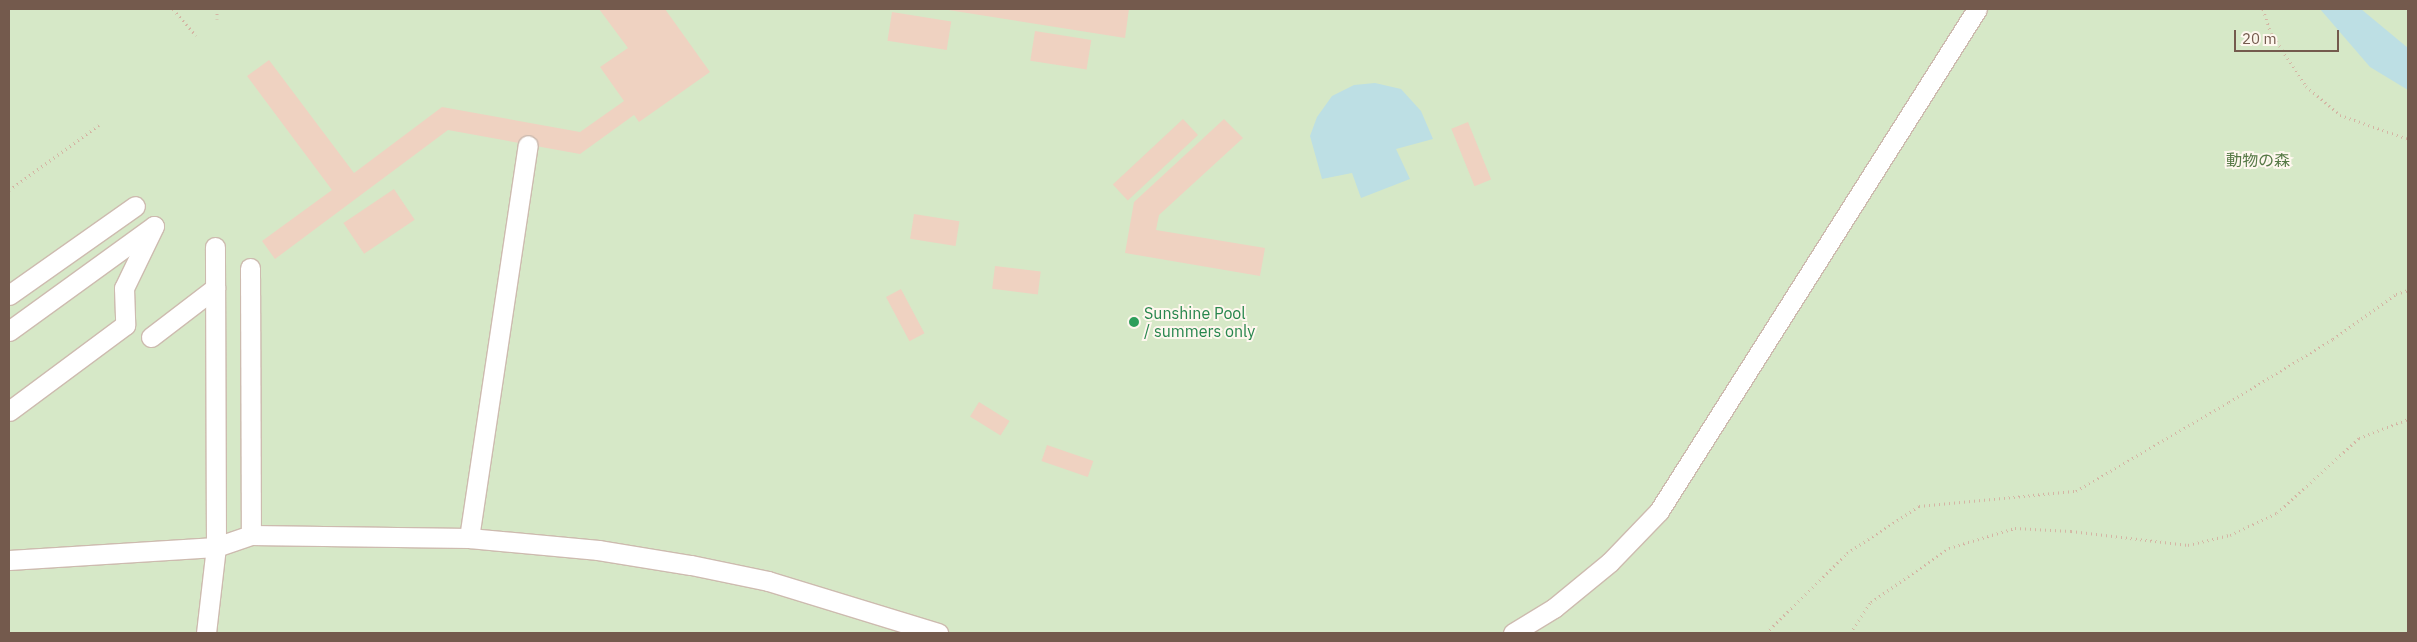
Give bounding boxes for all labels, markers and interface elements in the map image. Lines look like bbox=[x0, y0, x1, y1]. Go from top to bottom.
scale bar bbox=[2237, 20, 2342, 52]
text: 20 m bbox=[2242, 29, 2277, 48]
park label: 動物の森 bbox=[2226, 150, 2290, 170]
place label: Sunshine Pool / summers only bbox=[1144, 303, 1255, 341]
marker: Sunshine Pool / summers only bbox=[1128, 316, 1140, 328]

